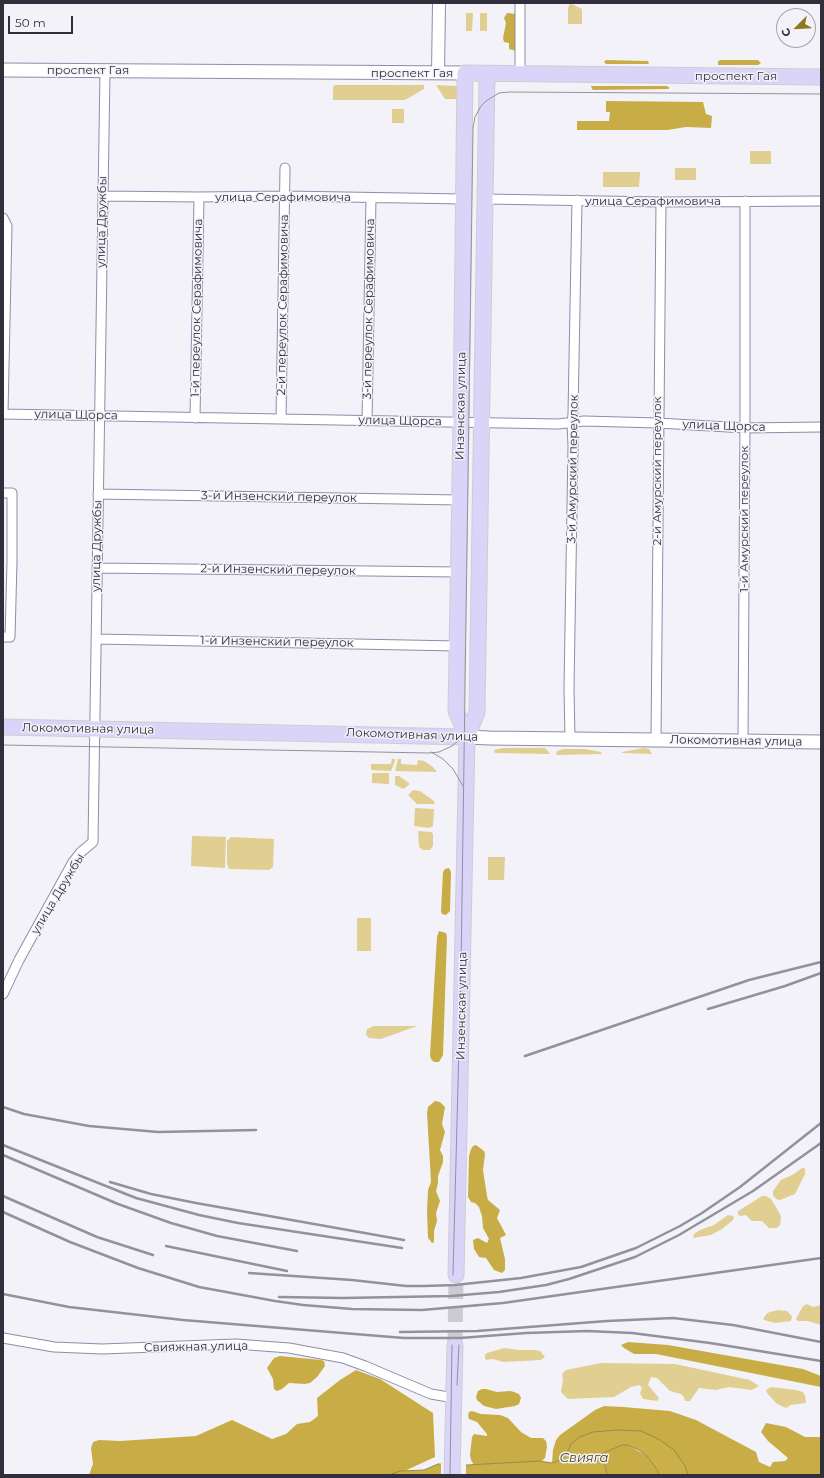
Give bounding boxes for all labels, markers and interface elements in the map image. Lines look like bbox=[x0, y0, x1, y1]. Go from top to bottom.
scale bar bbox=[10, 8, 75, 34]
north arrow bbox=[776, 8, 816, 48]
text: 50 m bbox=[15, 15, 46, 30]
text: С bbox=[778, 26, 794, 39]
street label: проспект Гая bbox=[47, 63, 129, 77]
street label: проспект Гая bbox=[371, 66, 453, 80]
street label: проспект Гая bbox=[695, 69, 777, 83]
street label: улица Дружбы bbox=[94, 176, 110, 268]
street label: улица Серафимовича bbox=[215, 190, 351, 204]
street label: улица Серафимовича bbox=[585, 194, 721, 208]
street label: 2-й переулок Серафимовича bbox=[274, 214, 292, 396]
street label: 3-й переулок Серафимовича bbox=[360, 218, 378, 400]
street label: 1-й переулок Серафимовича bbox=[188, 219, 206, 397]
street label: Инзенская улица bbox=[453, 352, 469, 460]
street label: 3-й Амурский переулок bbox=[564, 394, 582, 544]
street label: 2-й Амурский переулок bbox=[650, 396, 664, 546]
street label: улица Щорса bbox=[34, 407, 118, 423]
street label: улица Щорса bbox=[358, 413, 442, 429]
street label: улица Щорса bbox=[682, 417, 766, 435]
street label: 1-й Амурский переулок bbox=[737, 446, 751, 592]
street label: 3-й Инзенский переулок bbox=[201, 488, 357, 506]
street label: улица Дружбы bbox=[89, 500, 105, 592]
street label: 2-й Инзенский переулок bbox=[200, 561, 356, 579]
street label: 1-й Инзенский переулок bbox=[200, 633, 354, 651]
street label: Локомотивная улица bbox=[22, 721, 154, 737]
street label: Локомотивная улица bbox=[346, 725, 478, 745]
street label: Локомотивная улица bbox=[670, 733, 802, 749]
street label: улица Дружбы bbox=[28, 851, 88, 937]
street label: Инзенская улица bbox=[454, 952, 470, 1060]
street label: Свияжная улица bbox=[144, 1339, 248, 1355]
water label: Свияга bbox=[559, 1450, 609, 1466]

